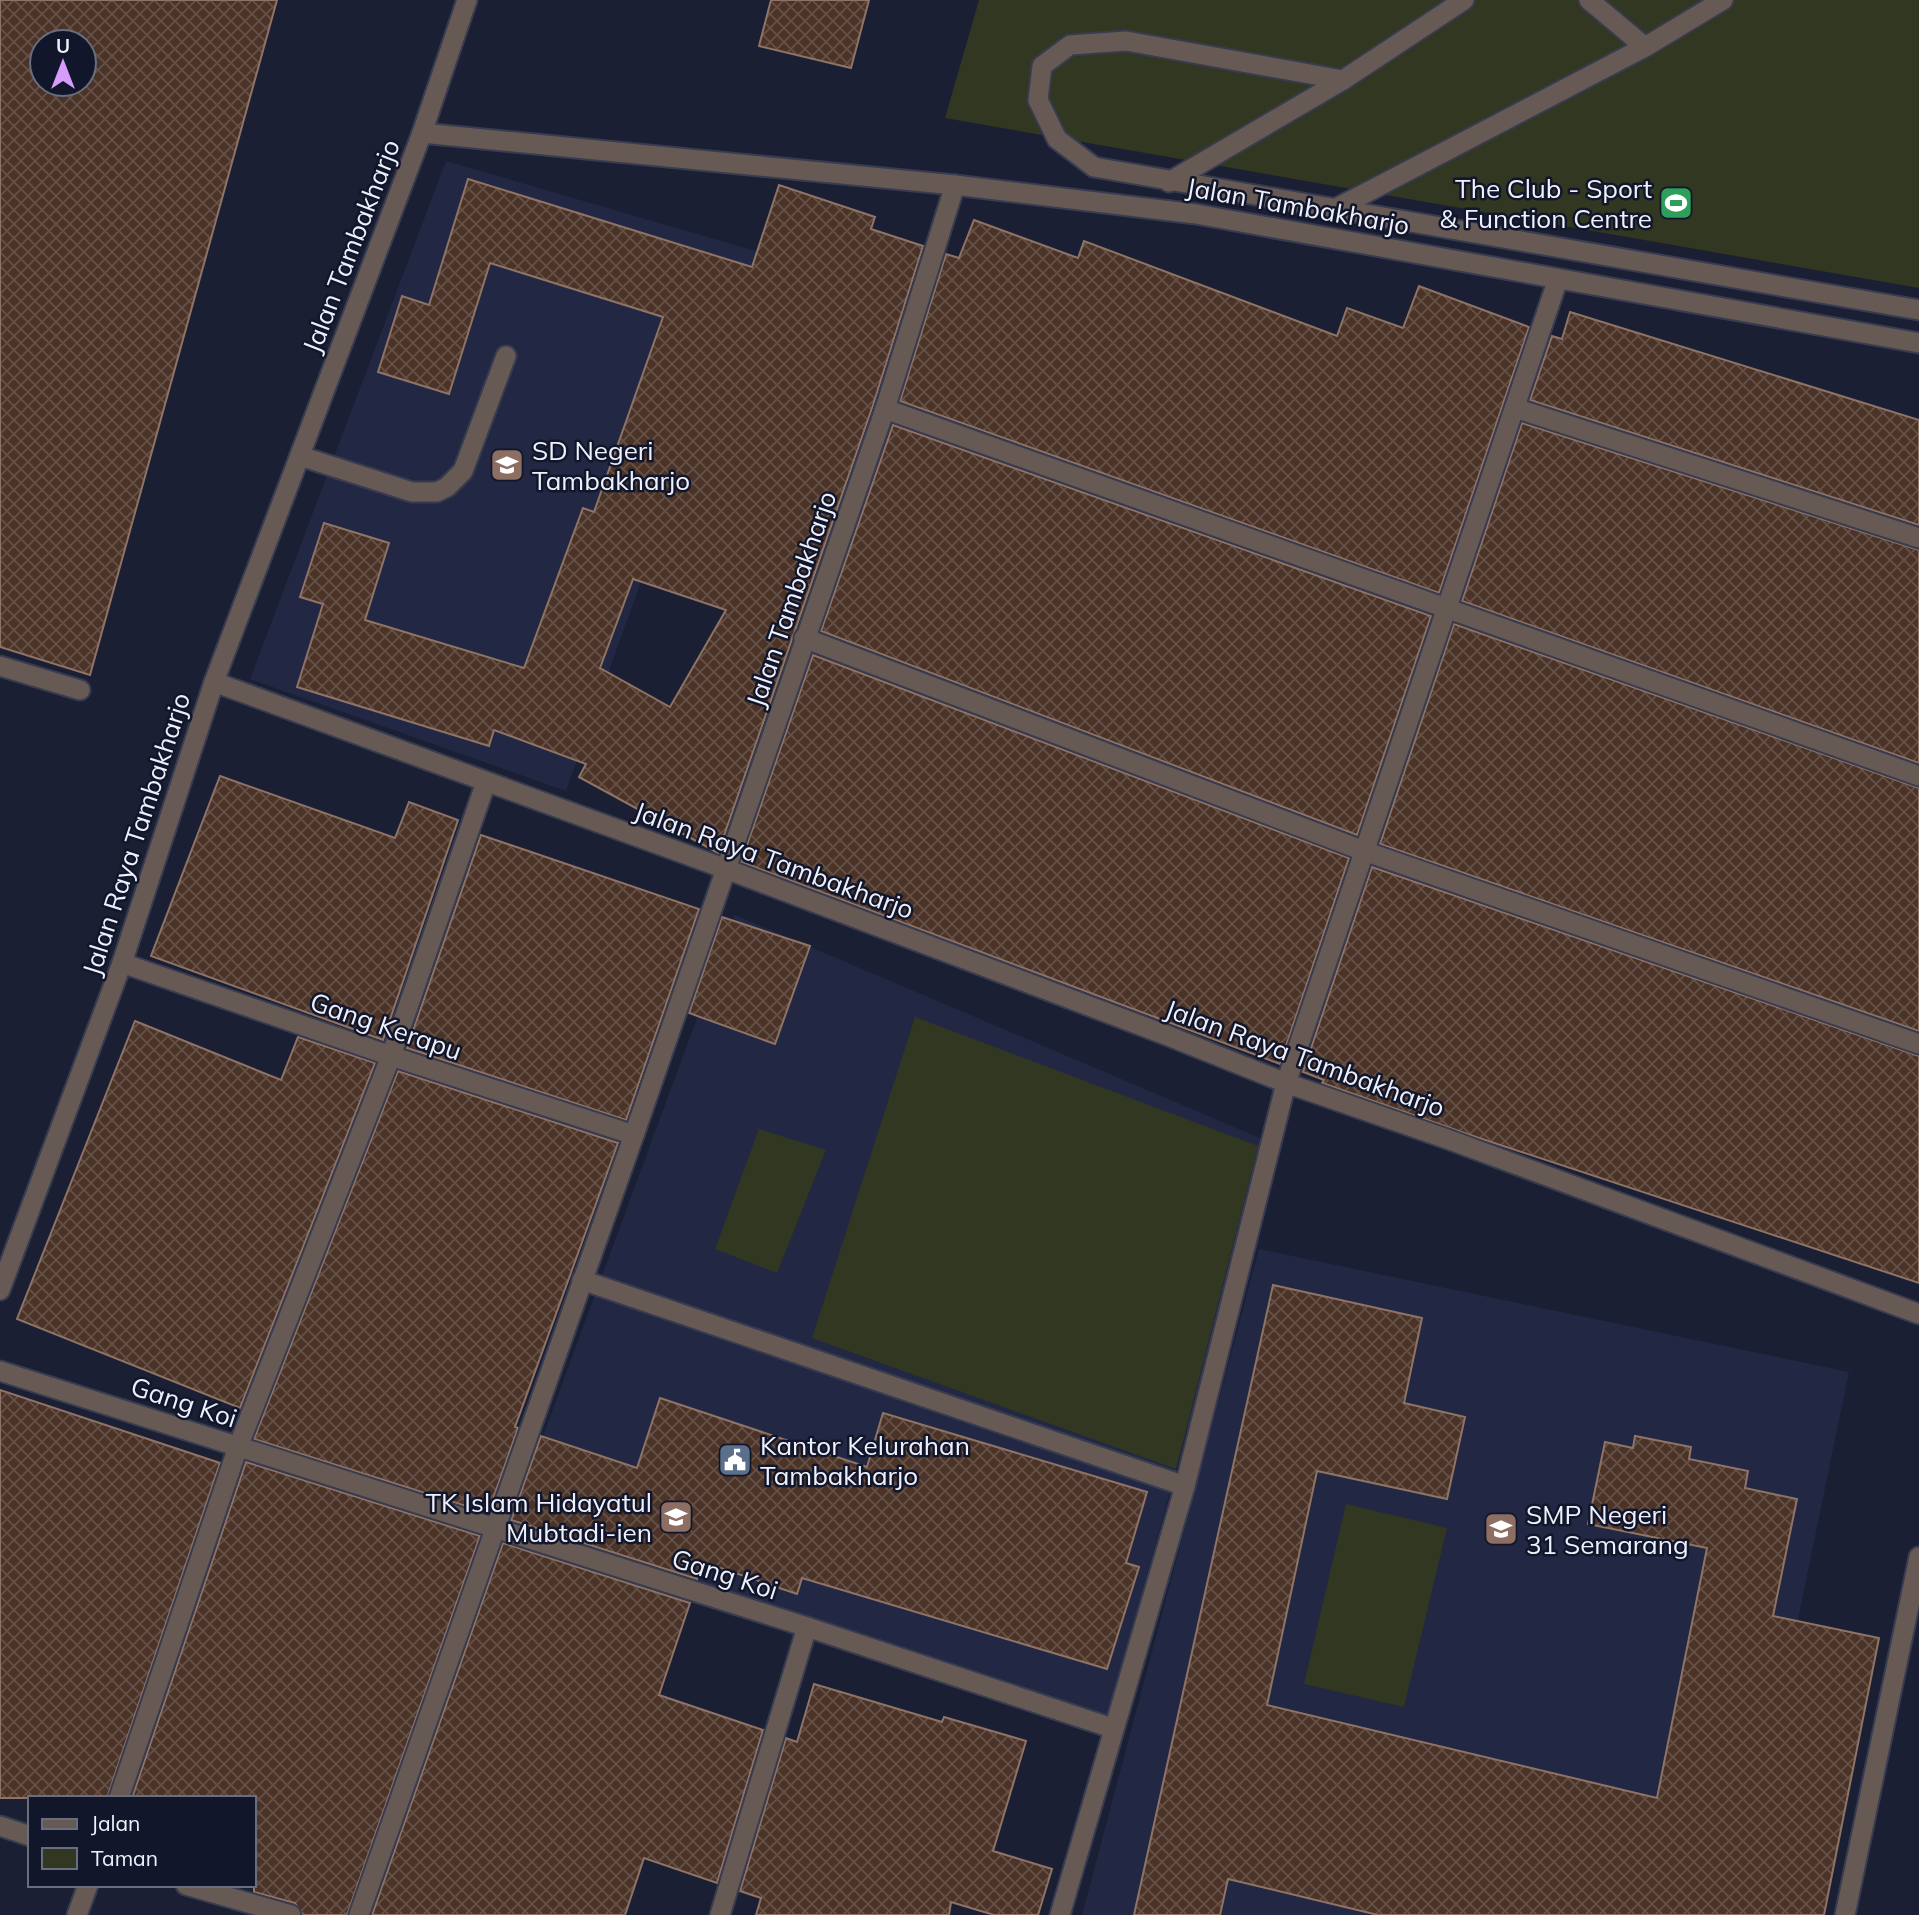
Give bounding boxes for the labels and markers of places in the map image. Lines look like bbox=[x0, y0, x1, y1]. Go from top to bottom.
place label: The Club - Sport & Function Centre bbox=[1439, 172, 1652, 235]
sports icon: The Club - Sport & Function Centre bbox=[1657, 184, 1695, 222]
place label: SD Negeri Tambakharjo bbox=[532, 434, 690, 497]
school or university icon: SD Negeri Tambakharjo bbox=[488, 446, 526, 484]
place label: Kantor Kelurahan Tambakharjo bbox=[760, 1429, 970, 1492]
public building icon: Kantor Kelurahan Tambakharjo bbox=[716, 1441, 754, 1479]
place label: TK Islam Hidayatul Mubtadi-ien bbox=[425, 1486, 652, 1549]
school or university icon: TK Islam Hidayatul Mubtadi-ien bbox=[657, 1498, 695, 1536]
place label: SMP Negeri 31 Semarang bbox=[1526, 1498, 1689, 1561]
school or university icon: SMP Negeri 31 Semarang bbox=[1482, 1510, 1520, 1548]

